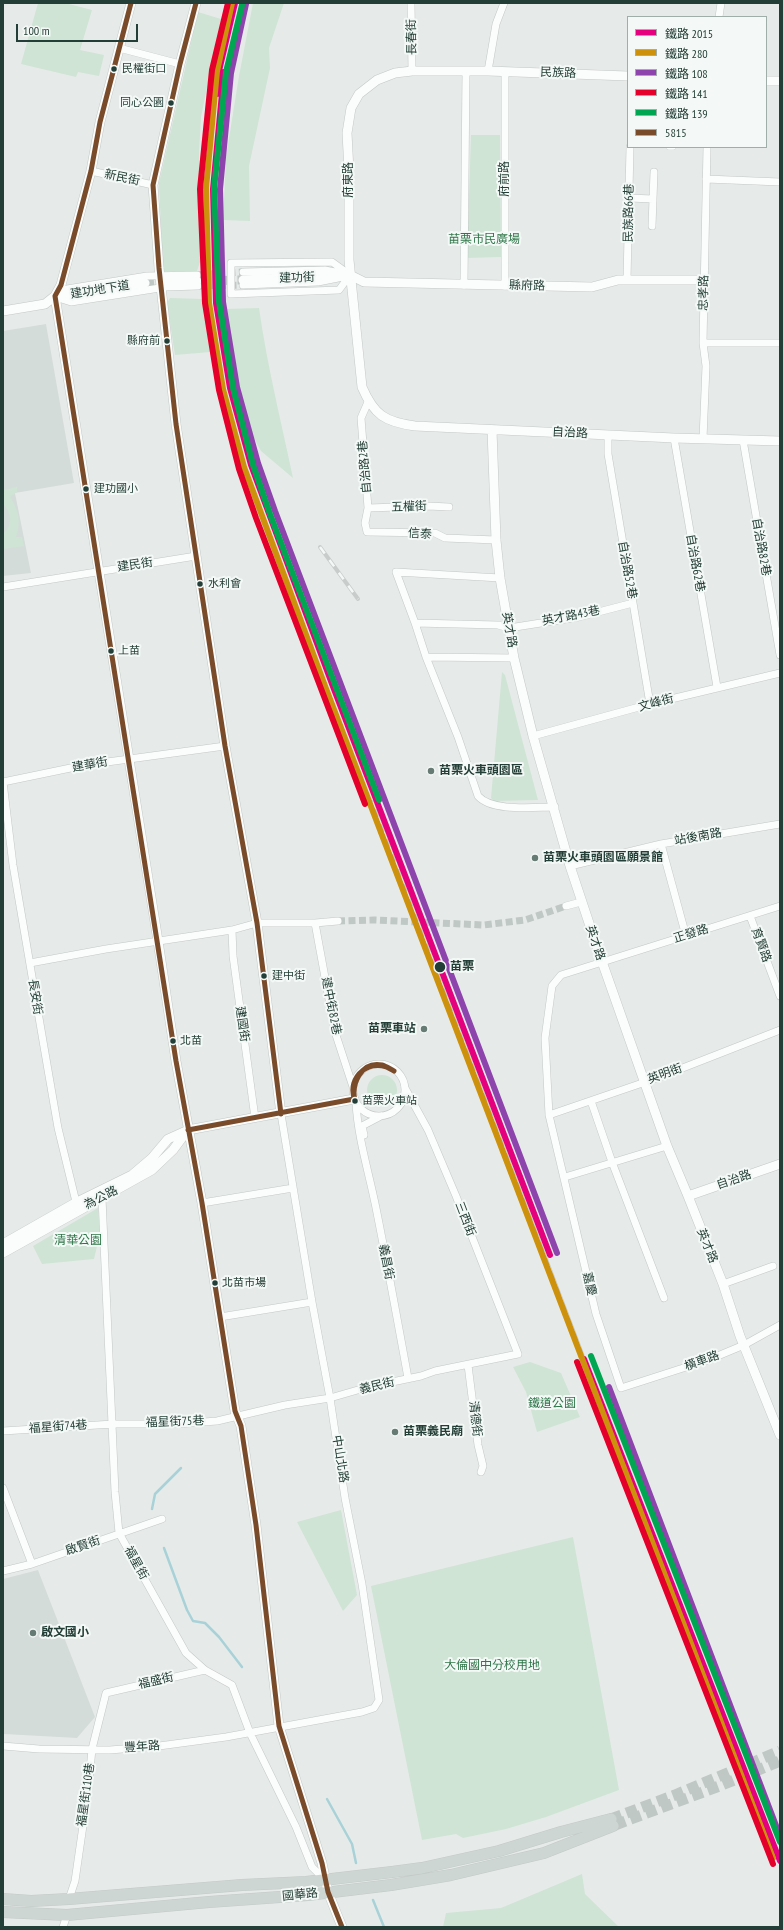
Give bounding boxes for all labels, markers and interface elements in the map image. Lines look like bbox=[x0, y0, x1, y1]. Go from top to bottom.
scale bar bbox=[18, 16, 140, 42]
legend bbox=[627, 16, 767, 148]
street label: 長春街 bbox=[404, 19, 420, 55]
text: 100 m bbox=[23, 23, 50, 38]
text: 鐵路 2015 bbox=[665, 26, 713, 41]
text: 鐵路 280 bbox=[665, 46, 708, 61]
place label: 民權街口 bbox=[122, 62, 166, 76]
marker: 民權街口 bbox=[109, 64, 119, 74]
street label: 民族路 bbox=[540, 65, 576, 81]
text: 鐵路 108 bbox=[665, 66, 708, 81]
text: 鐵路 141 bbox=[665, 86, 708, 101]
place label: 同心公園 bbox=[120, 96, 164, 110]
marker: 同心公園 bbox=[166, 98, 176, 108]
text: 鐵路 139 bbox=[665, 106, 708, 121]
text: 5815 bbox=[665, 125, 687, 140]
street label: 府前路 bbox=[498, 161, 512, 197]
street label: 府東路 bbox=[342, 162, 356, 198]
street label: 新民街 bbox=[103, 167, 141, 189]
street label: 民族路66巷 bbox=[621, 183, 637, 243]
park label: 苗栗市民廣場 bbox=[448, 233, 520, 247]
street label: 建功街 bbox=[279, 270, 315, 286]
street label: 忠孝路 bbox=[696, 275, 712, 311]
street label: 建功地下道 bbox=[69, 278, 131, 302]
street label: 縣府路 bbox=[509, 278, 545, 294]
place label: 縣府前 bbox=[127, 334, 160, 348]
marker: 縣府前 bbox=[162, 336, 172, 346]
street label: 自治路 bbox=[552, 425, 588, 441]
street label: 自治路2巷 bbox=[356, 440, 374, 494]
place label: 建功國小 bbox=[94, 482, 138, 496]
marker: 建功國小 bbox=[81, 484, 91, 494]
street label: 五權街 bbox=[391, 499, 427, 515]
street label: 自治路82巷 bbox=[749, 517, 773, 577]
street label: 信泰 bbox=[408, 526, 432, 542]
street label: 自治路62巷 bbox=[683, 533, 707, 593]
street label: 自治路52巷 bbox=[615, 540, 639, 600]
street label: 建民街 bbox=[116, 555, 154, 575]
place label: 水利會 bbox=[208, 577, 241, 591]
marker: 水利會 bbox=[195, 579, 205, 589]
street label: 英才路43巷 bbox=[541, 603, 601, 629]
street label: 英才路 bbox=[499, 611, 519, 649]
place label: 上苗 bbox=[118, 644, 140, 658]
marker: 上苗 bbox=[106, 646, 116, 656]
street label: 文峰街 bbox=[637, 691, 675, 715]
street label: 建華街 bbox=[71, 755, 109, 775]
place label: 苗栗火車頭園區 bbox=[439, 764, 523, 778]
marker: 苗栗火車頭園區 bbox=[426, 766, 436, 776]
street label: 站後南路 bbox=[673, 826, 723, 848]
place label: 苗栗火車頭園區願景館 bbox=[543, 851, 663, 865]
marker: 苗栗火車頭園區願景館 bbox=[530, 853, 540, 863]
street label: 正發路 bbox=[672, 922, 710, 946]
street label: 英才路 bbox=[582, 924, 608, 962]
street label: 育賢路 bbox=[748, 926, 774, 964]
marker: 苗栗 bbox=[433, 960, 447, 974]
place label: 苗栗 bbox=[450, 960, 474, 974]
place label: 建中街 bbox=[272, 969, 305, 983]
marker: 建中街 bbox=[259, 971, 269, 981]
street label: 建中街82巷 bbox=[318, 976, 344, 1036]
street label: 長安街 bbox=[25, 978, 45, 1016]
street label: 建國街 bbox=[232, 1005, 252, 1043]
place label: 苗栗車站 bbox=[368, 1022, 416, 1036]
marker: 苗栗車站 bbox=[419, 1024, 429, 1034]
place label: 北苗 bbox=[180, 1034, 202, 1048]
marker: 北苗 bbox=[168, 1036, 178, 1046]
street label: 英明街 bbox=[646, 1061, 684, 1087]
place label: 苗栗火車站 bbox=[362, 1094, 417, 1108]
marker: 苗栗火車站 bbox=[350, 1096, 360, 1106]
street label: 自治路 bbox=[715, 1167, 753, 1193]
street label: 為公路 bbox=[82, 1183, 120, 1213]
street label: 三西街 bbox=[452, 1200, 478, 1238]
street label: 英才路 bbox=[694, 1227, 720, 1265]
park label: 清華公園 bbox=[54, 1234, 102, 1248]
street label: 義昌街 bbox=[375, 1243, 397, 1281]
street label: 嘉慶 bbox=[579, 1271, 599, 1297]
place label: 北苗市場 bbox=[222, 1276, 266, 1290]
marker: 北苗市場 bbox=[210, 1278, 220, 1288]
street label: 橫車路 bbox=[683, 1348, 721, 1374]
street label: 義民街 bbox=[358, 1375, 396, 1397]
park label: 鐵道公園 bbox=[528, 1397, 576, 1411]
street label: 清德街 bbox=[466, 1400, 484, 1438]
street label: 福星街75巷 bbox=[145, 1414, 205, 1430]
street label: 福星街74巷 bbox=[28, 1418, 88, 1436]
place label: 苗栗義民廟 bbox=[403, 1425, 463, 1439]
marker: 苗栗義民廟 bbox=[390, 1427, 400, 1437]
street label: 中山北路 bbox=[329, 1434, 351, 1484]
street label: 啟賢街 bbox=[64, 1533, 102, 1559]
street label: 福星街 bbox=[121, 1544, 151, 1582]
place label: 啟文國小 bbox=[41, 1626, 89, 1640]
marker: 啟文國小 bbox=[28, 1628, 38, 1638]
park label: 大倫國中分校用地 bbox=[444, 1659, 540, 1673]
street label: 福盛街 bbox=[137, 1670, 175, 1692]
street label: 豐年路 bbox=[124, 1739, 160, 1755]
street label: 福星街110巷 bbox=[74, 1762, 98, 1828]
street label: 國華路 bbox=[281, 1886, 319, 1904]

